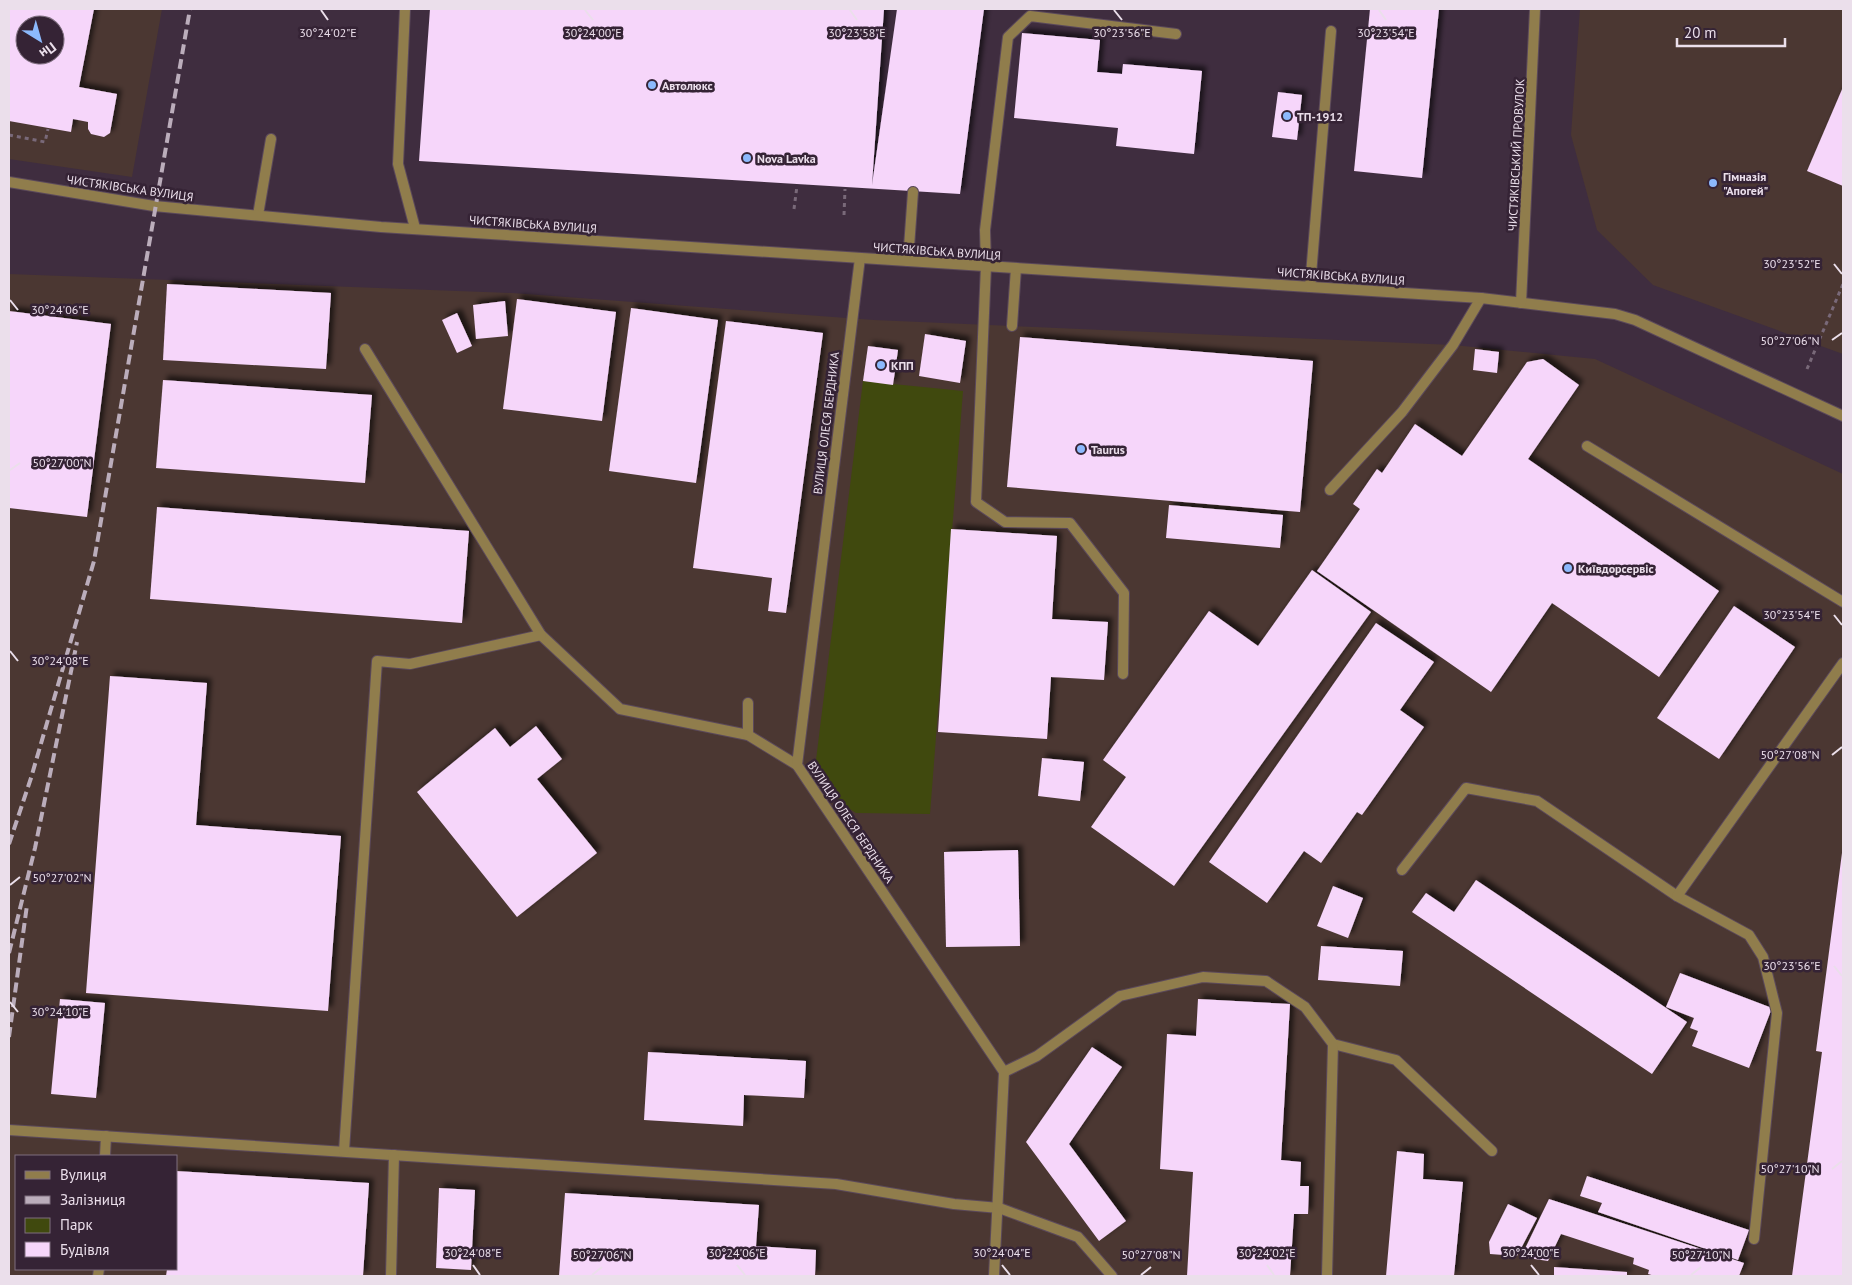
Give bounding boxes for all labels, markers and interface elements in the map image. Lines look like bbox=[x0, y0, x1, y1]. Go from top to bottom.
north arrow bbox=[15, 15, 65, 65]
scale bar bbox=[1677, 15, 1784, 47]
text: 20 m bbox=[1684, 23, 1717, 42]
text: 30°24'02"E bbox=[299, 25, 357, 40]
text: 30°24'00"E bbox=[564, 25, 622, 40]
text: 30°23'58"E bbox=[828, 25, 886, 40]
text: 30°23'56"E bbox=[1093, 25, 1151, 40]
text: 30°23'54"E bbox=[1357, 25, 1415, 40]
text: Пн bbox=[36, 38, 60, 63]
place label: Автолюкс bbox=[662, 78, 713, 93]
street label: ЧИСТЯКІВСЬКИЙ ПРОВУЛОК bbox=[1505, 78, 1527, 232]
marker: Автолюкс bbox=[646, 79, 658, 91]
place label: ТП-1912 bbox=[1297, 109, 1343, 124]
marker: ТП-1912 bbox=[1281, 110, 1293, 122]
place label: Nova Lavka bbox=[757, 151, 816, 166]
marker: Nova Lavka bbox=[741, 152, 753, 164]
place label: Гімназія "Апогей" bbox=[1723, 169, 1768, 198]
street label: ЧИСТЯКІВСЬКА ВУЛИЦЯ bbox=[66, 172, 194, 204]
marker: Гімназія "Апогей" bbox=[1707, 177, 1719, 189]
street label: ЧИСТЯКІВСЬКА ВУЛИЦЯ bbox=[469, 212, 597, 236]
street label: ЧИСТЯКІВСЬКА ВУЛИЦЯ bbox=[873, 239, 1001, 263]
text: 30°23'52"E bbox=[1763, 256, 1821, 271]
street label: ЧИСТЯКІВСЬКА ВУЛИЦЯ bbox=[1277, 264, 1405, 288]
text: 30°24'06"E bbox=[31, 302, 89, 317]
text: 50°27'06"N bbox=[1760, 333, 1820, 348]
street label: ВУЛИЦЯ ОЛЕСЯ БЕРДНИКА bbox=[810, 351, 842, 495]
place label: КПП bbox=[891, 358, 914, 373]
marker: КПП bbox=[875, 359, 887, 371]
place label: Taurus bbox=[1091, 442, 1125, 457]
marker: Taurus bbox=[1075, 443, 1087, 455]
text: 50°27'00"N bbox=[32, 455, 92, 470]
place label: Київдорсервіс bbox=[1578, 561, 1654, 576]
marker: Київдорсервіс bbox=[1562, 562, 1574, 574]
text: 30°23'54"E bbox=[1763, 607, 1821, 622]
text: 30°24'08"E bbox=[31, 653, 89, 668]
text: 50°27'08"N bbox=[1760, 747, 1820, 762]
street label: ВУЛИЦЯ ОЛЕСЯ БЕРДНИКА bbox=[805, 758, 897, 886]
text: 50°27'02"N bbox=[32, 870, 92, 885]
text: 30°23'56"E bbox=[1763, 958, 1821, 973]
text: 30°24'10"E bbox=[31, 1004, 89, 1019]
legend bbox=[15, 1155, 178, 1270]
text: 50°27'10"N bbox=[1760, 1161, 1820, 1176]
text: Вулиця bbox=[60, 1165, 107, 1184]
text: Залізниця bbox=[60, 1190, 125, 1209]
text: Парк bbox=[60, 1215, 93, 1234]
text: Будівля bbox=[60, 1240, 109, 1259]
text: 30°24'08"E bbox=[444, 1245, 502, 1260]
text: 30°24'06"E bbox=[708, 1245, 766, 1260]
text: 30°24'04"E bbox=[973, 1245, 1031, 1260]
text: 30°24'02"E bbox=[1238, 1245, 1296, 1260]
text: 30°24'00"E bbox=[1502, 1245, 1560, 1260]
text: 50°27'06"N bbox=[572, 1247, 632, 1262]
text: 50°27'08"N bbox=[1121, 1247, 1181, 1262]
text: 50°27'10"N bbox=[1671, 1247, 1731, 1262]

